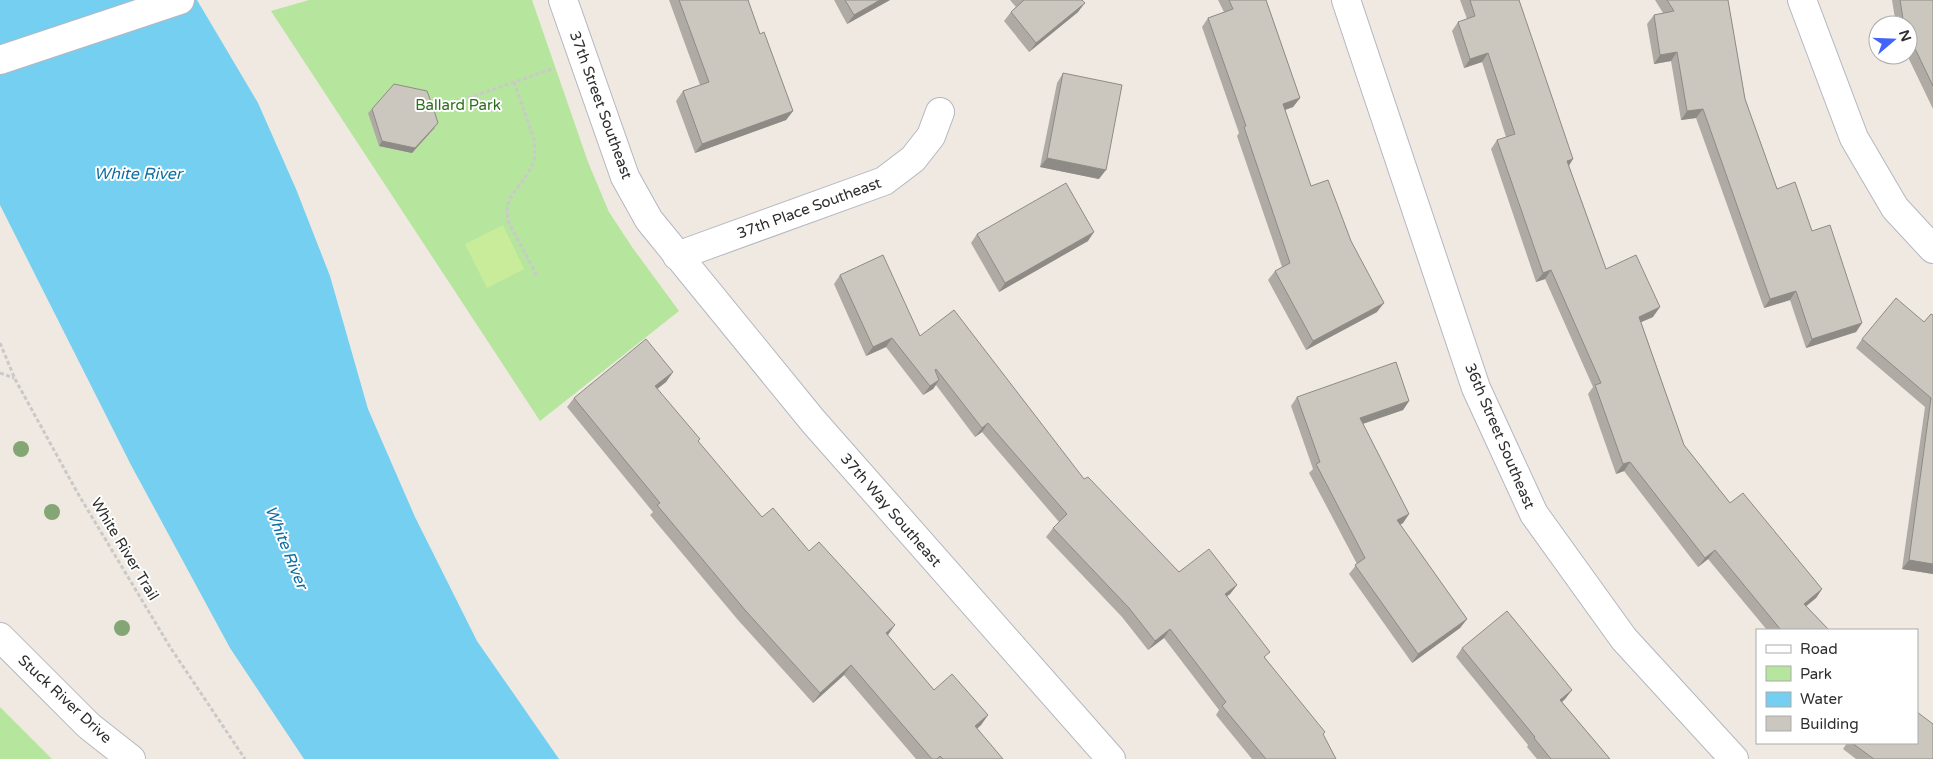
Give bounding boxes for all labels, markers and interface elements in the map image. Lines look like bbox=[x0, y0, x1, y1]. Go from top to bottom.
north arrow bbox=[1868, 15, 1918, 65]
street label: 37th Street Southeast bbox=[566, 28, 636, 182]
text: N bbox=[1895, 28, 1915, 44]
park label: Ballard Park bbox=[415, 96, 501, 114]
water label: White River bbox=[94, 164, 184, 184]
street label: 37th Place Southeast bbox=[734, 173, 884, 242]
street label: 36th Street Southeast bbox=[1461, 360, 1539, 512]
street label: 37th Way Southeast bbox=[837, 450, 945, 571]
street label: White River Trail bbox=[87, 495, 163, 603]
water label: White River bbox=[260, 503, 313, 594]
legend bbox=[1756, 629, 1918, 744]
text: Road bbox=[1800, 640, 1838, 658]
street label: Stuck River Drive bbox=[15, 651, 115, 747]
text: Park bbox=[1800, 665, 1832, 683]
text: Water bbox=[1800, 690, 1843, 708]
text: Building bbox=[1800, 715, 1859, 733]

